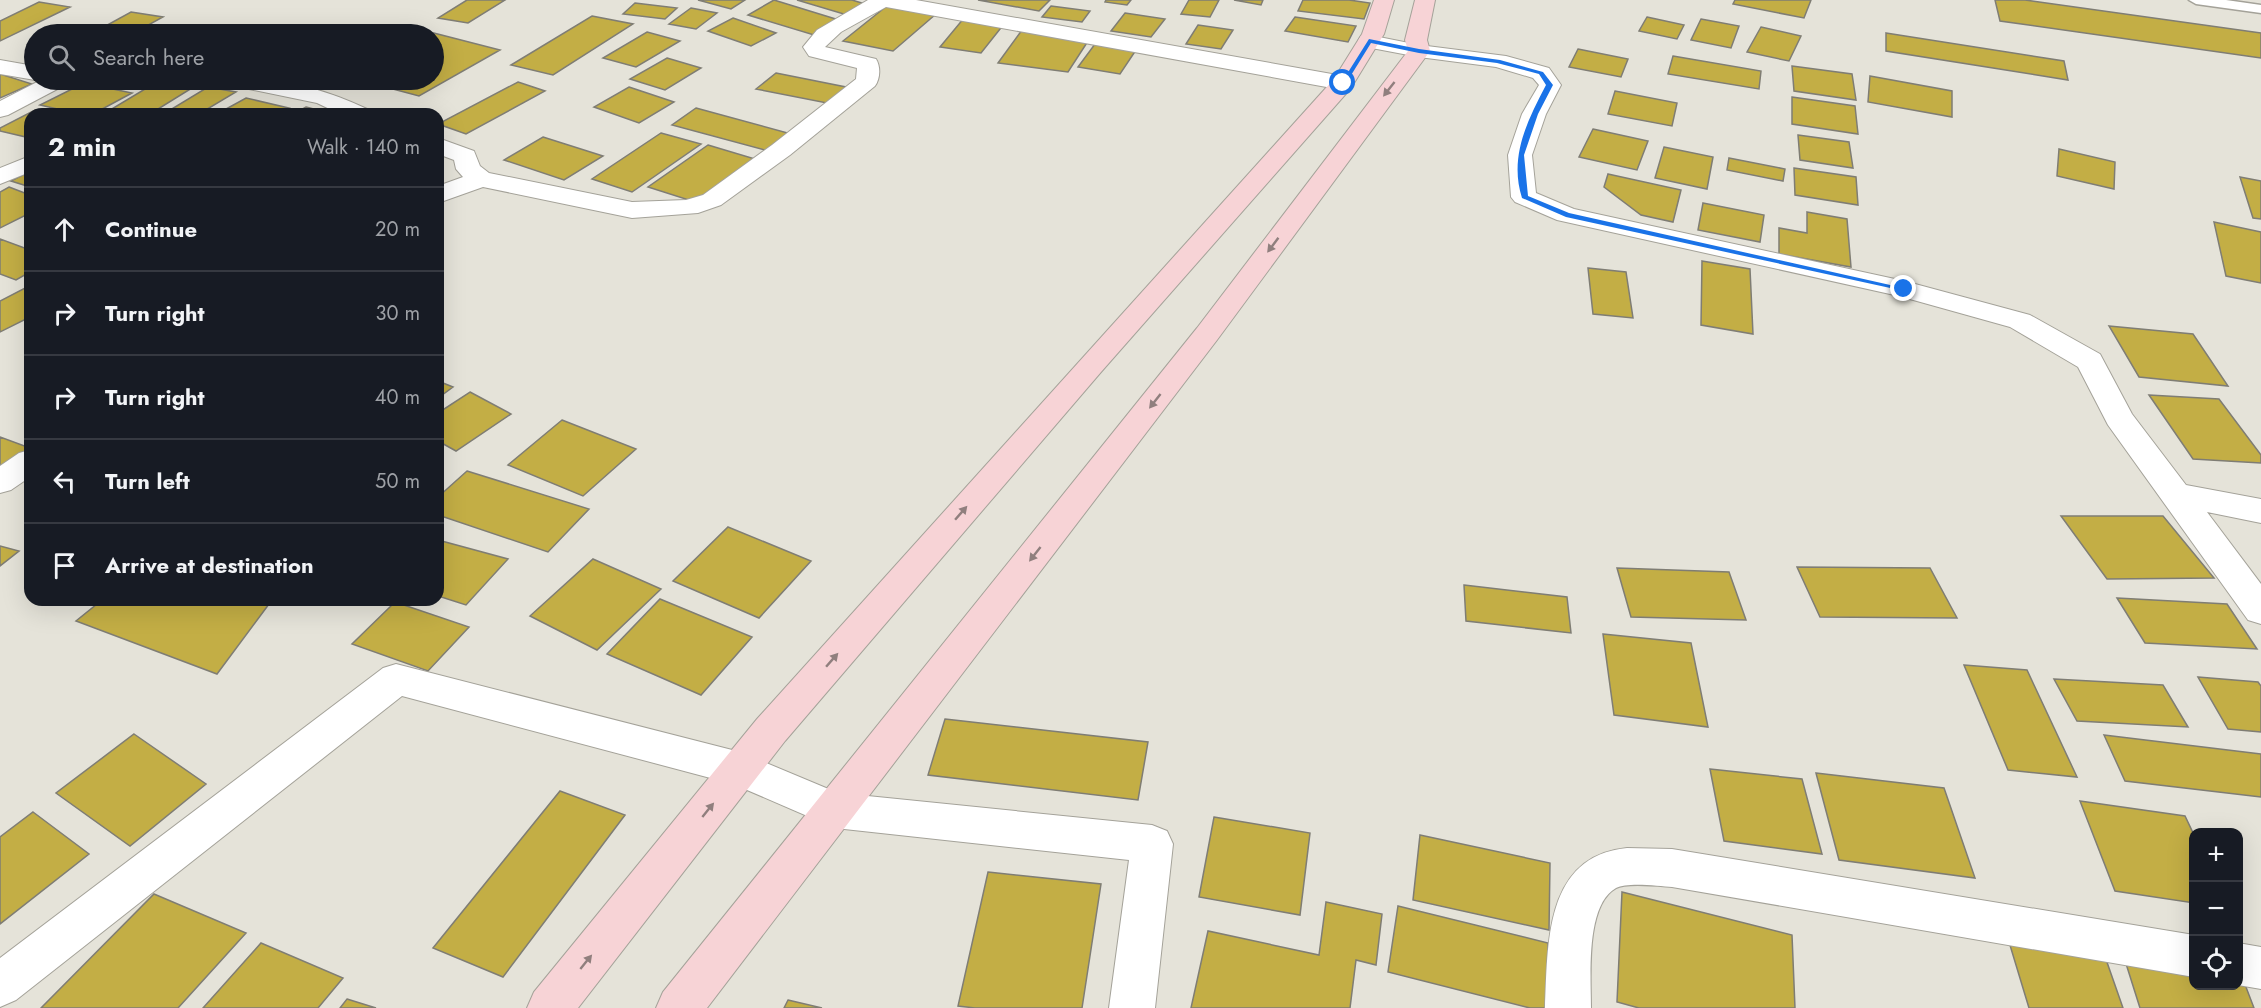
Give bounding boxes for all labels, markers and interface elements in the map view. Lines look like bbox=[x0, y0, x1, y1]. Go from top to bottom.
search box bbox=[24, 24, 444, 90]
icon: search bbox=[45, 41, 78, 74]
text: Search here bbox=[93, 41, 204, 73]
route start bbox=[1329, 69, 1355, 95]
one-way arrow bbox=[1383, 81, 1396, 97]
text: 2 min bbox=[48, 128, 116, 166]
text: Walk · 140 m bbox=[307, 133, 420, 162]
icon: ahead bbox=[48, 213, 81, 246]
text: Continue bbox=[105, 213, 197, 245]
text: 20 m bbox=[375, 215, 420, 244]
one-way arrow bbox=[1267, 237, 1279, 253]
route end bbox=[1890, 275, 1916, 301]
icon: right bbox=[48, 297, 81, 330]
text: Turn right bbox=[105, 297, 205, 329]
text: 30 m bbox=[375, 299, 420, 328]
icon: right bbox=[48, 381, 81, 414]
text: Turn right bbox=[105, 381, 205, 413]
text: 40 m bbox=[375, 383, 420, 412]
one-way arrow bbox=[1149, 393, 1161, 408]
icon: left bbox=[48, 465, 81, 498]
text: Turn left bbox=[105, 465, 190, 497]
text: 50 m bbox=[375, 467, 420, 496]
one-way arrow bbox=[954, 506, 967, 521]
one-way arrow bbox=[1028, 546, 1041, 562]
icon: arrive bbox=[48, 549, 81, 582]
text: Arrive at destination bbox=[105, 549, 314, 581]
one-way arrow bbox=[825, 653, 838, 668]
one-way arrow bbox=[701, 802, 713, 817]
map controls bbox=[2189, 828, 2243, 990]
button: + bbox=[2189, 828, 2243, 882]
button: − bbox=[2189, 882, 2243, 936]
button: locate bbox=[2189, 936, 2243, 990]
one-way arrow bbox=[580, 954, 593, 970]

